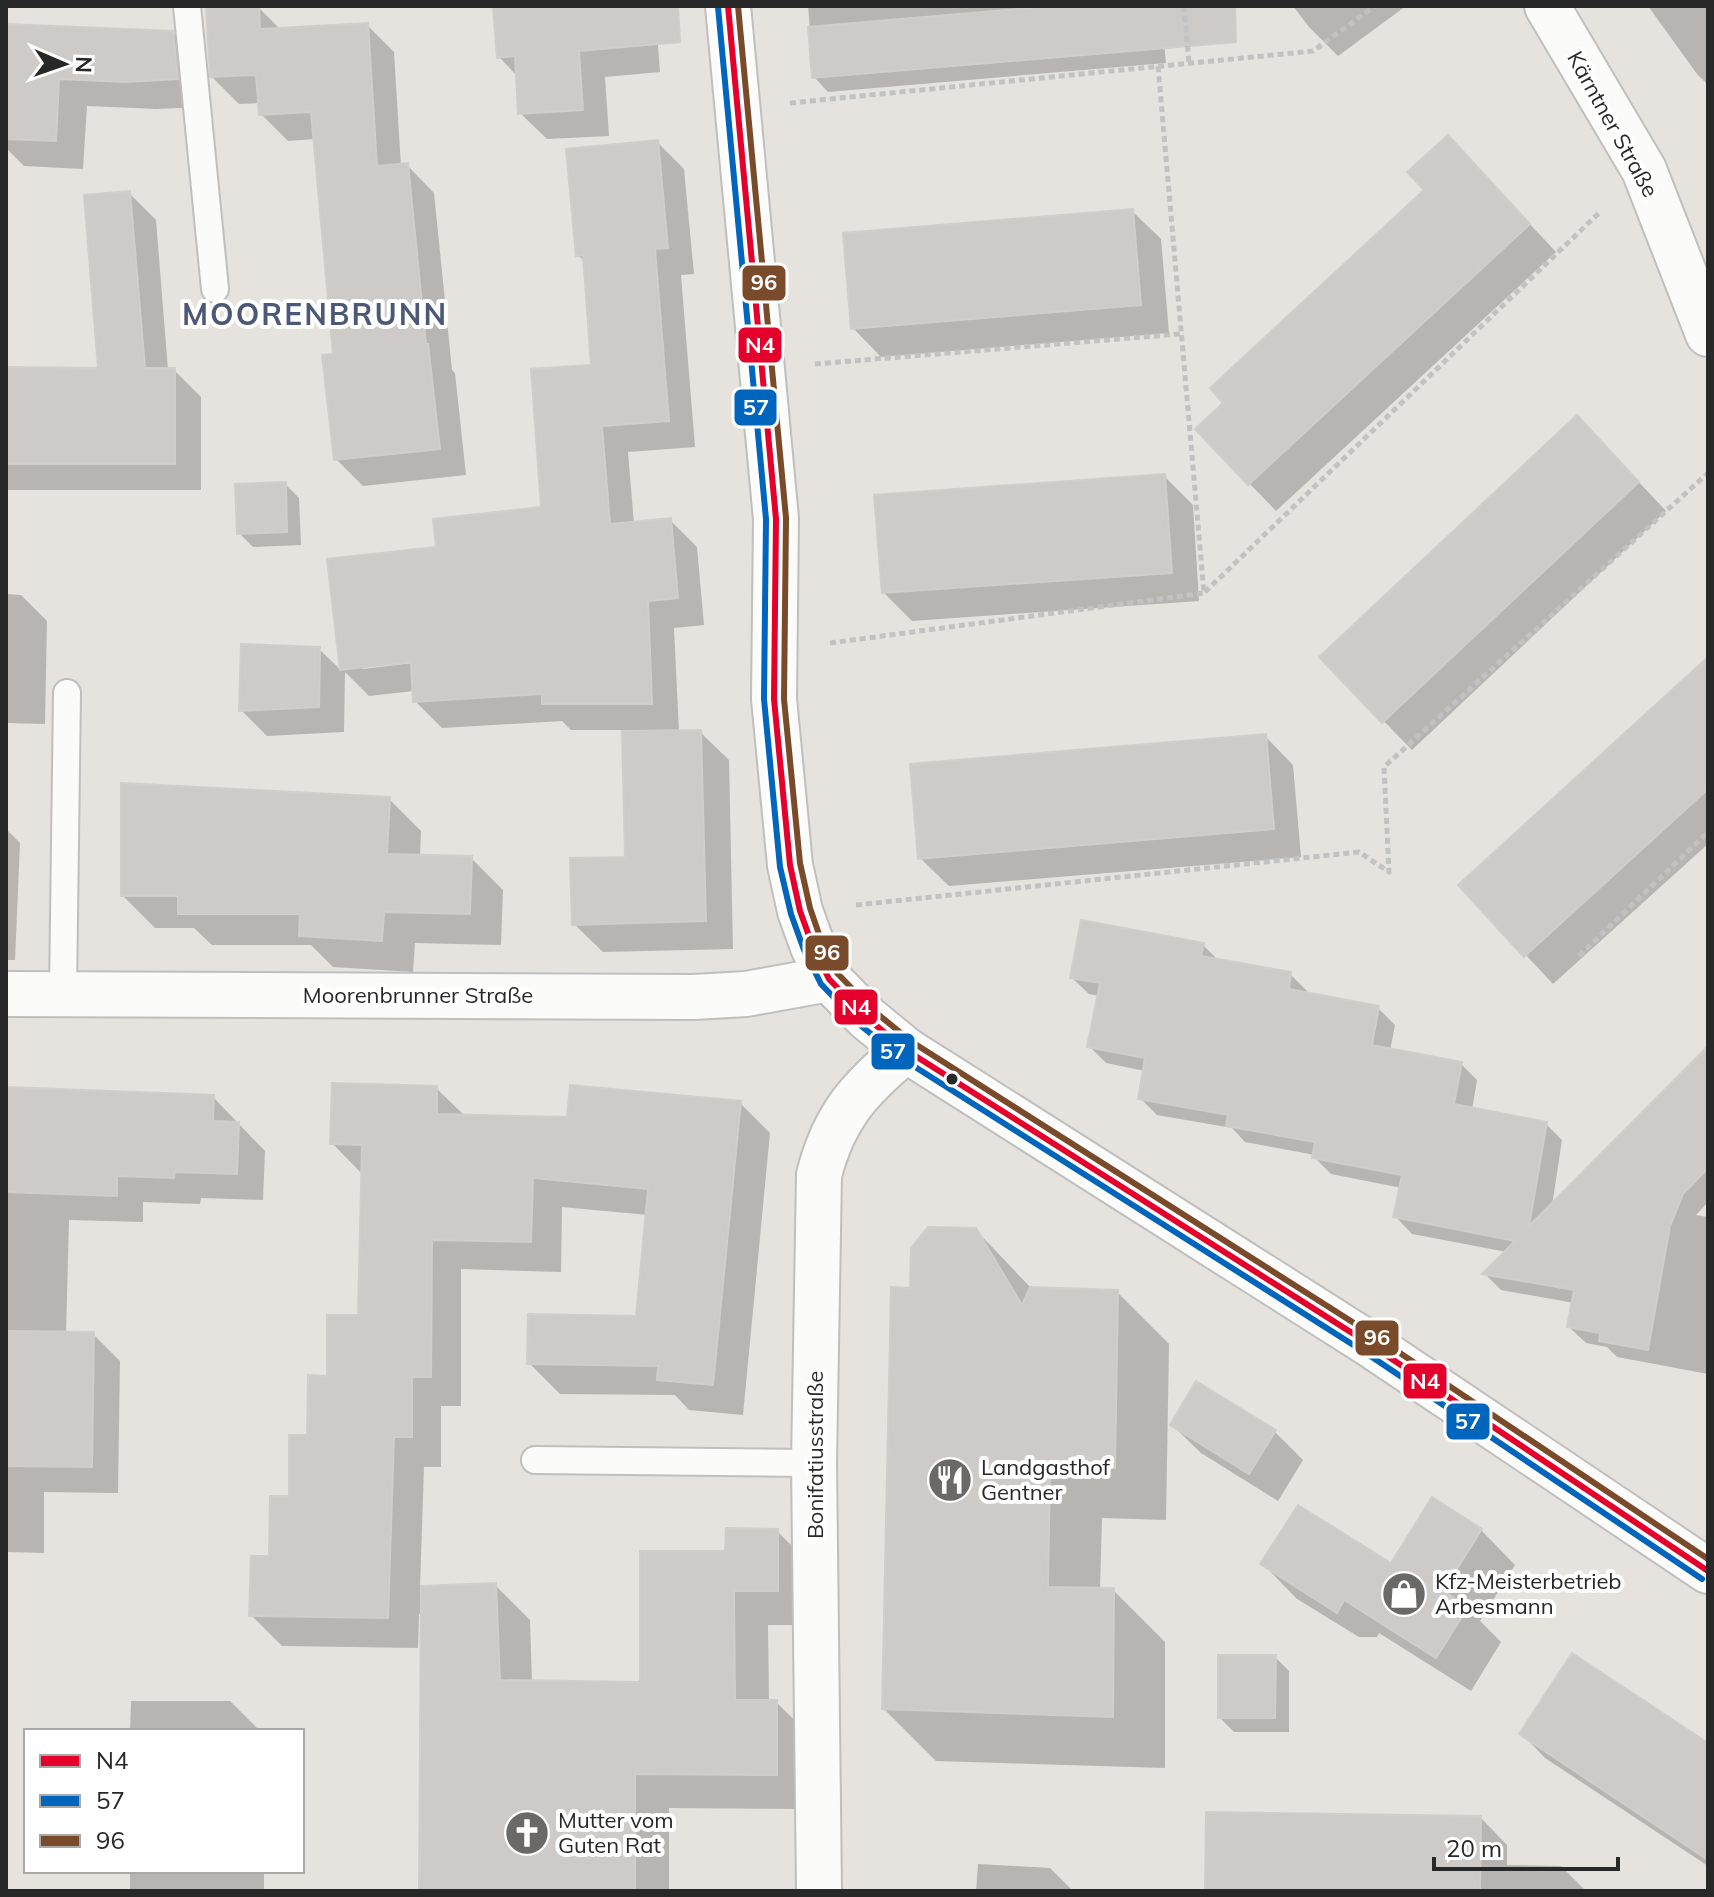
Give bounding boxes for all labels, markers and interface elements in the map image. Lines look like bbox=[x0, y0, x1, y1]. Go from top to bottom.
north arrow bbox=[24, 24, 104, 104]
street label: Kärntner Straße bbox=[1561, 46, 1665, 202]
text: N bbox=[70, 56, 98, 73]
line badge: 96 bbox=[741, 264, 787, 302]
text: 96 bbox=[751, 268, 777, 296]
district label: MOORENBRUNN bbox=[182, 295, 448, 333]
line badge: N4 bbox=[737, 326, 783, 364]
text: N4 bbox=[745, 331, 775, 359]
line badge: 57 bbox=[733, 388, 778, 427]
text: 57 bbox=[743, 393, 769, 421]
line badge: 96 bbox=[804, 934, 850, 972]
text: 96 bbox=[814, 938, 840, 966]
street label: Moorenbrunner Straße bbox=[303, 981, 533, 1009]
line badge: N4 bbox=[833, 988, 879, 1026]
text: N4 bbox=[841, 993, 871, 1021]
line badge: 57 bbox=[870, 1032, 916, 1071]
text: 57 bbox=[880, 1037, 906, 1065]
unlabelled marker bbox=[944, 1071, 960, 1087]
line badge: 96 bbox=[1354, 1319, 1400, 1357]
text: 96 bbox=[1364, 1323, 1390, 1351]
line badge: N4 bbox=[1402, 1362, 1448, 1400]
text: N4 bbox=[1410, 1367, 1440, 1395]
street label: Bonifatiusstraße bbox=[801, 1371, 829, 1539]
line badge: 57 bbox=[1445, 1402, 1491, 1441]
text: 57 bbox=[1455, 1407, 1481, 1435]
place label: Landgasthof Gentner bbox=[981, 1453, 1111, 1506]
restaurant icon: Landgasthof Gentner bbox=[926, 1456, 974, 1504]
place label: Kfz-Meisterbetrieb Arbesmann bbox=[1435, 1567, 1622, 1620]
shop icon: Kfz-Meisterbetrieb Arbesmann bbox=[1380, 1570, 1428, 1618]
legend bbox=[24, 1729, 304, 1873]
text: N4 bbox=[96, 1745, 128, 1775]
text: 57 bbox=[96, 1785, 125, 1815]
place label: Mutter vom Guten Rat bbox=[558, 1806, 674, 1859]
church icon: Mutter vom Guten Rat bbox=[503, 1809, 551, 1857]
scale bar bbox=[1434, 1821, 1618, 1871]
text: 96 bbox=[96, 1825, 125, 1855]
text: 20 m bbox=[1446, 1833, 1502, 1863]

